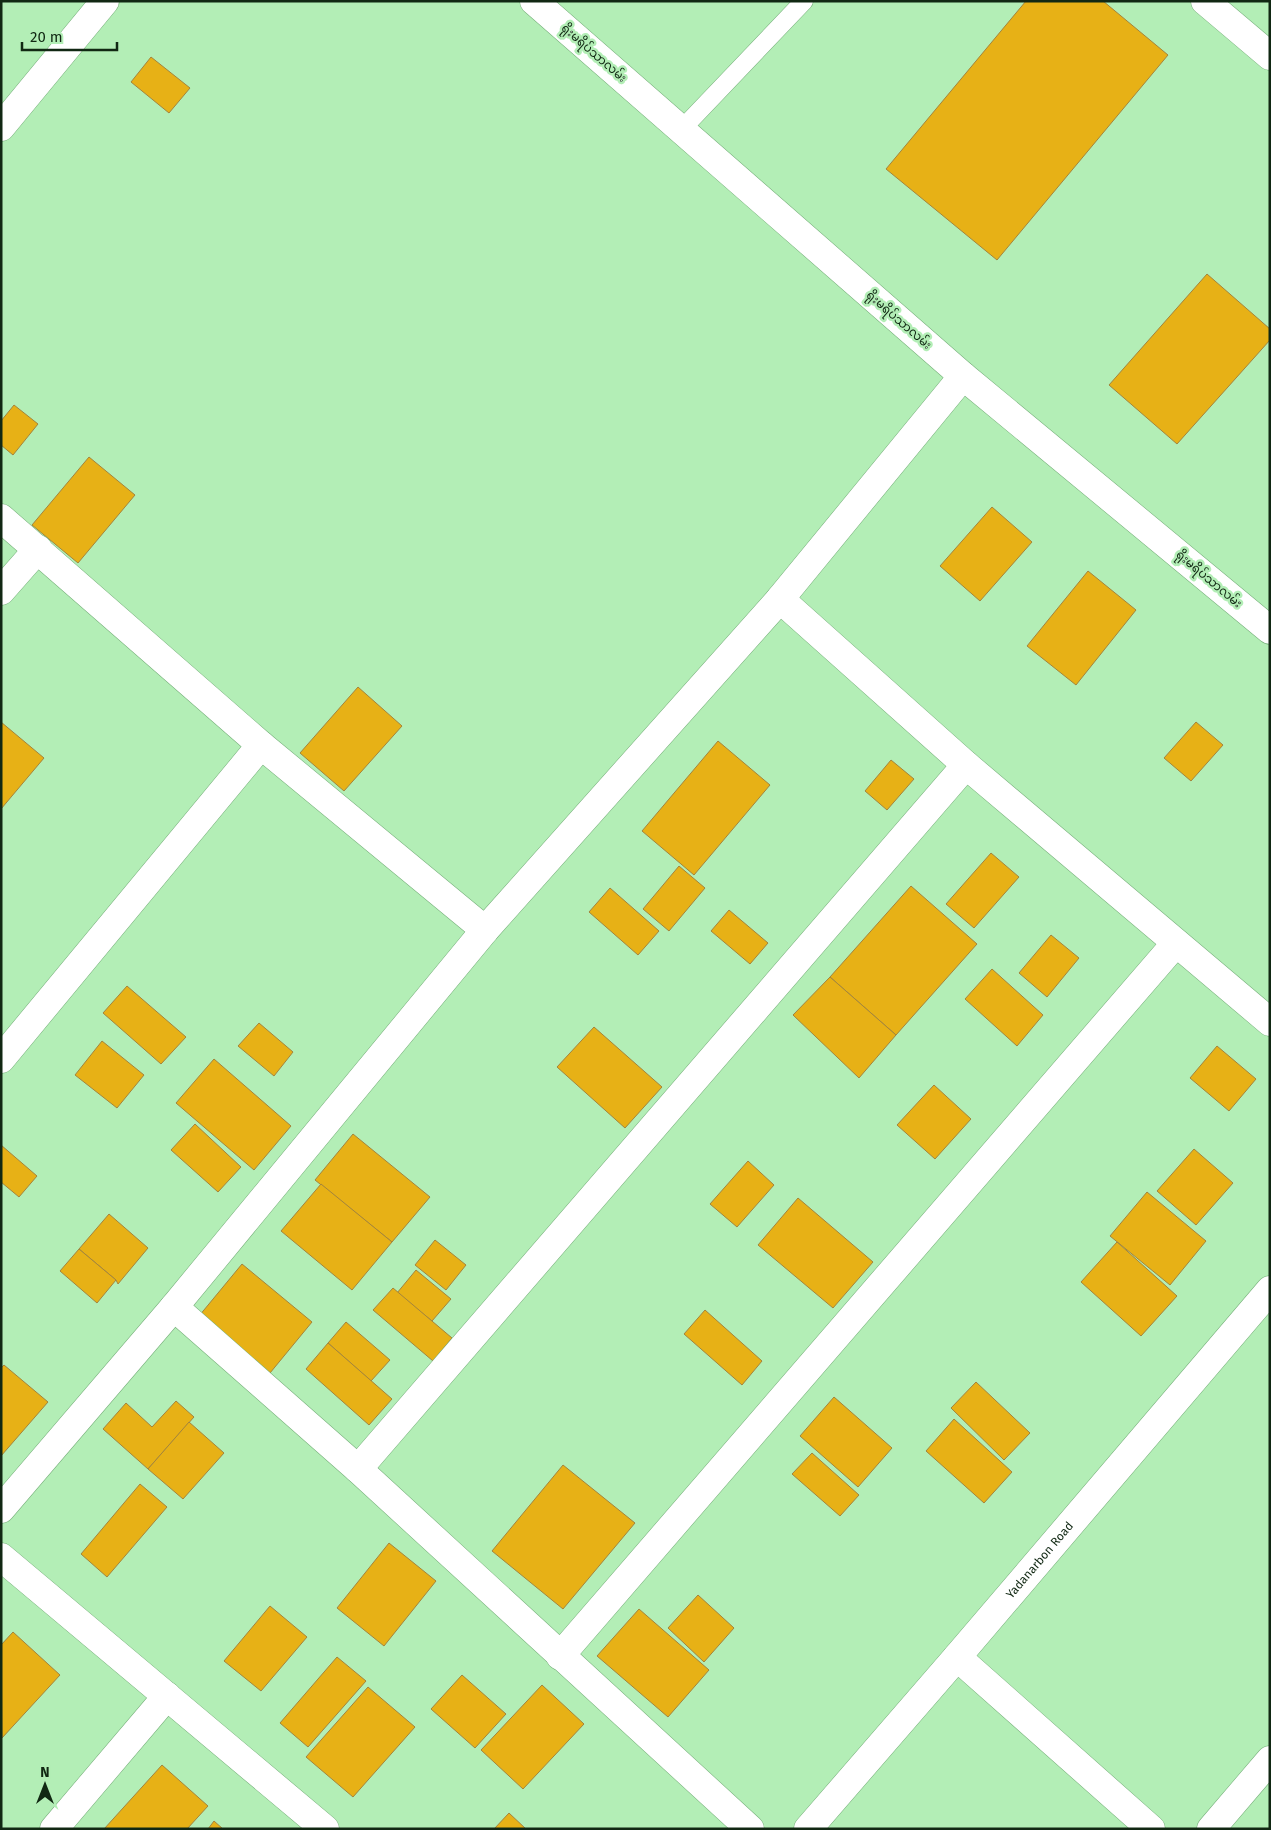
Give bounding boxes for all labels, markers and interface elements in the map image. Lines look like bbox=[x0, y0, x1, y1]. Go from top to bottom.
street label: ရိုးမရိပ်သာလမ်း bbox=[557, 19, 631, 87]
scale bar bbox=[22, 20, 118, 52]
text: 20 m bbox=[30, 28, 63, 46]
street label: ရိုးမရိပ်သာလမ်း bbox=[862, 286, 936, 354]
street label: ရိုးမရိပ်သာလမ်း bbox=[1171, 546, 1246, 613]
street label: Yadanarbon Road bbox=[1003, 1519, 1076, 1601]
north arrow bbox=[20, 1760, 70, 1810]
text: N bbox=[40, 1764, 50, 1781]

